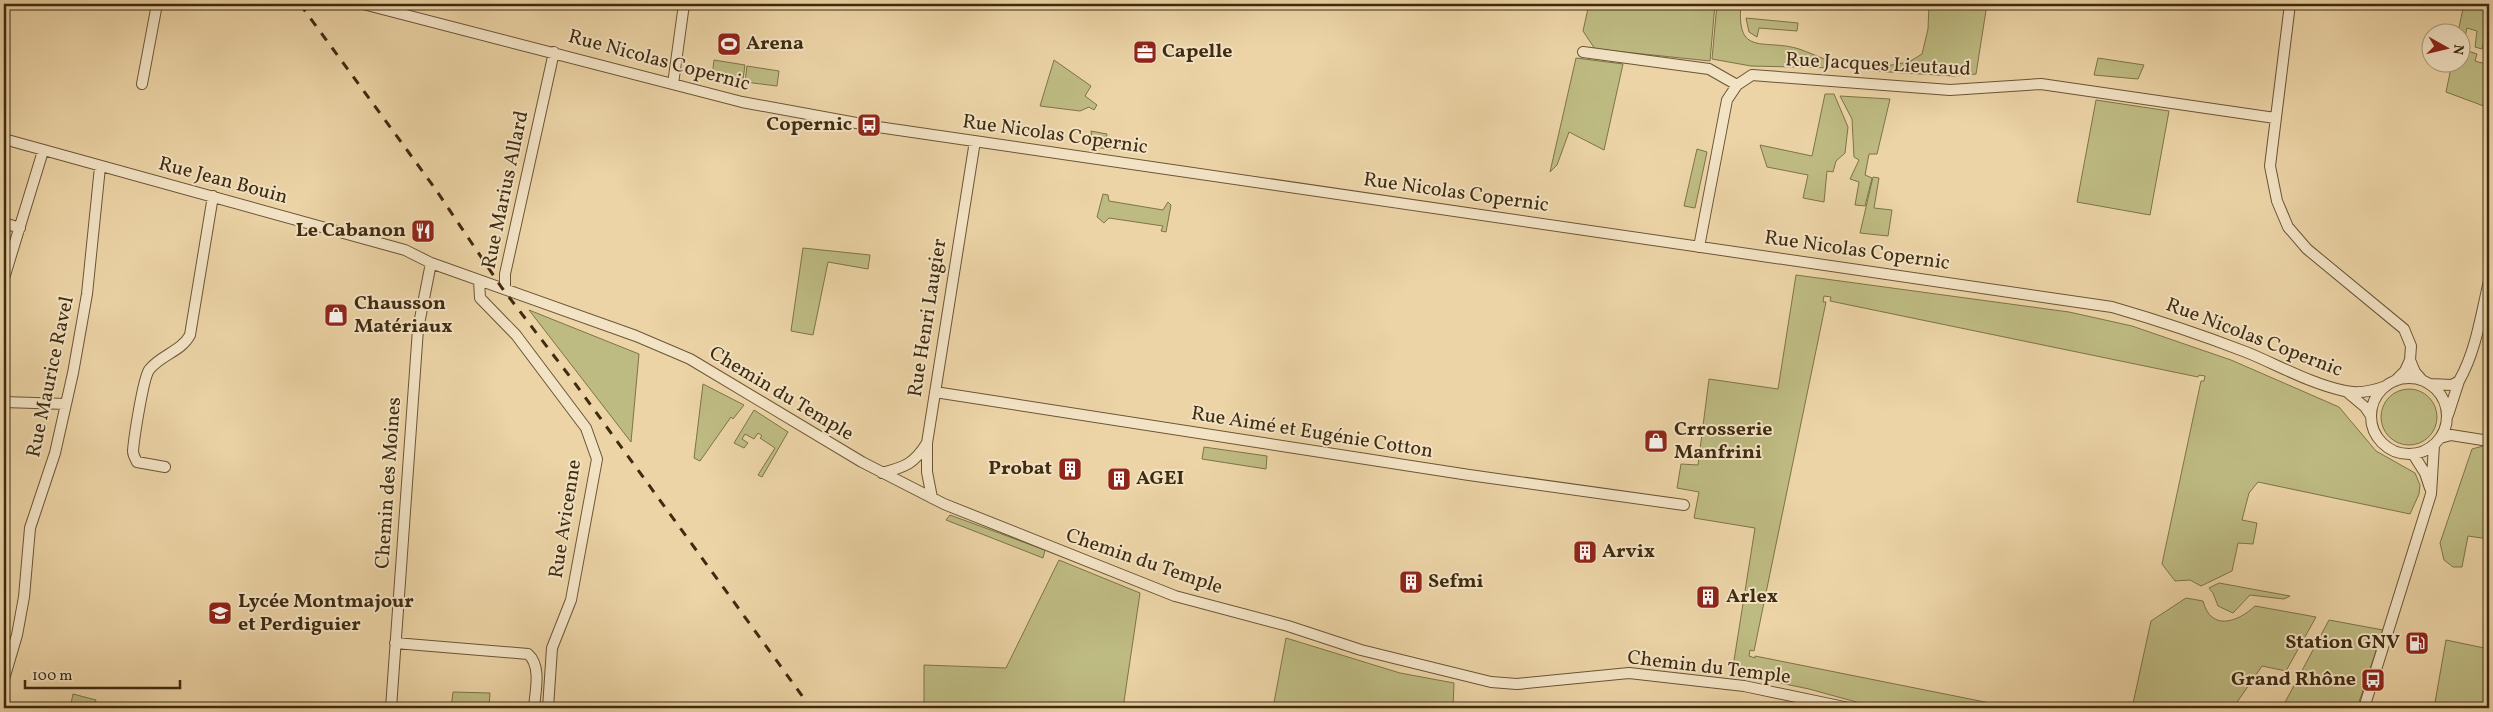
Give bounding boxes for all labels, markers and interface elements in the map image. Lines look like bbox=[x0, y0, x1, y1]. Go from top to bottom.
north arrow bbox=[2420, 22, 2470, 72]
street label: Rue Nicolas Copernic bbox=[565, 23, 753, 99]
place label: Arena bbox=[746, 30, 804, 58]
sports icon: Arena bbox=[716, 31, 742, 57]
place label: Capelle bbox=[1162, 38, 1232, 66]
office icon: Capelle bbox=[1132, 39, 1158, 65]
text: N bbox=[2447, 43, 2468, 56]
street label: Rue Jacques Lieutaud bbox=[1785, 46, 1971, 84]
street label: Rue Marius Allard bbox=[476, 108, 536, 272]
street label: Rue Nicolas Copernic bbox=[960, 108, 1150, 162]
place label: Copernic bbox=[766, 111, 852, 139]
bus stop icon: Copernic bbox=[856, 112, 882, 138]
street label: Rue Jean Bouin bbox=[155, 150, 291, 212]
street label: Rue Nicolas Copernic bbox=[1361, 166, 1551, 220]
place label: Le Cabanon bbox=[296, 217, 406, 245]
restaurant icon: Le Cabanon bbox=[410, 218, 436, 244]
street label: Rue Nicolas Copernic bbox=[1762, 224, 1952, 278]
street label: Rue Henri Laugier bbox=[902, 237, 954, 399]
place label: Chausson Matériaux bbox=[354, 290, 453, 341]
street label: Rue Nicolas Copernic bbox=[2162, 291, 2346, 385]
street label: Rue Maurice Ravel bbox=[20, 294, 82, 460]
shop icon: Chausson Matériaux bbox=[323, 302, 349, 328]
street label: Chemin du Temple bbox=[703, 340, 859, 448]
street label: Chemin des Moines bbox=[369, 396, 409, 570]
street label: Rue Aimé et Eugénie Cotton bbox=[1189, 400, 1435, 466]
place label: Crrosserie Manfrini bbox=[1674, 416, 1772, 467]
shop icon: Crrosserie Manfrini bbox=[1643, 428, 1669, 454]
place label: Probat bbox=[988, 455, 1052, 483]
building icon: Probat bbox=[1057, 456, 1083, 482]
street label: Rue Avicenne bbox=[543, 458, 589, 580]
place label: AGEI bbox=[1136, 465, 1184, 493]
building icon: AGEI bbox=[1106, 466, 1132, 492]
street label: Chemin du Temple bbox=[1062, 522, 1226, 602]
place label: Arvix bbox=[1602, 538, 1655, 566]
building icon: Arvix bbox=[1572, 539, 1598, 565]
place label: Sefmi bbox=[1428, 568, 1484, 596]
building icon: Sefmi bbox=[1398, 569, 1424, 595]
place label: Arlex bbox=[1726, 583, 1778, 611]
building icon: Arlex bbox=[1695, 584, 1721, 610]
place label: Lycée Montmajour et Perdiguier bbox=[238, 588, 414, 639]
school or university icon: Lycée Montmajour et Perdiguier bbox=[207, 600, 233, 626]
place label: Station GNV bbox=[2285, 629, 2400, 657]
fuel station icon: Station GNV bbox=[2404, 630, 2430, 656]
street label: Chemin du Temple bbox=[1626, 644, 1792, 692]
scale bar bbox=[25, 657, 180, 689]
text: 100 m bbox=[32, 666, 72, 687]
place label: Grand Rhône bbox=[2231, 666, 2356, 694]
bus stop icon: Grand Rhône bbox=[2360, 667, 2386, 693]

